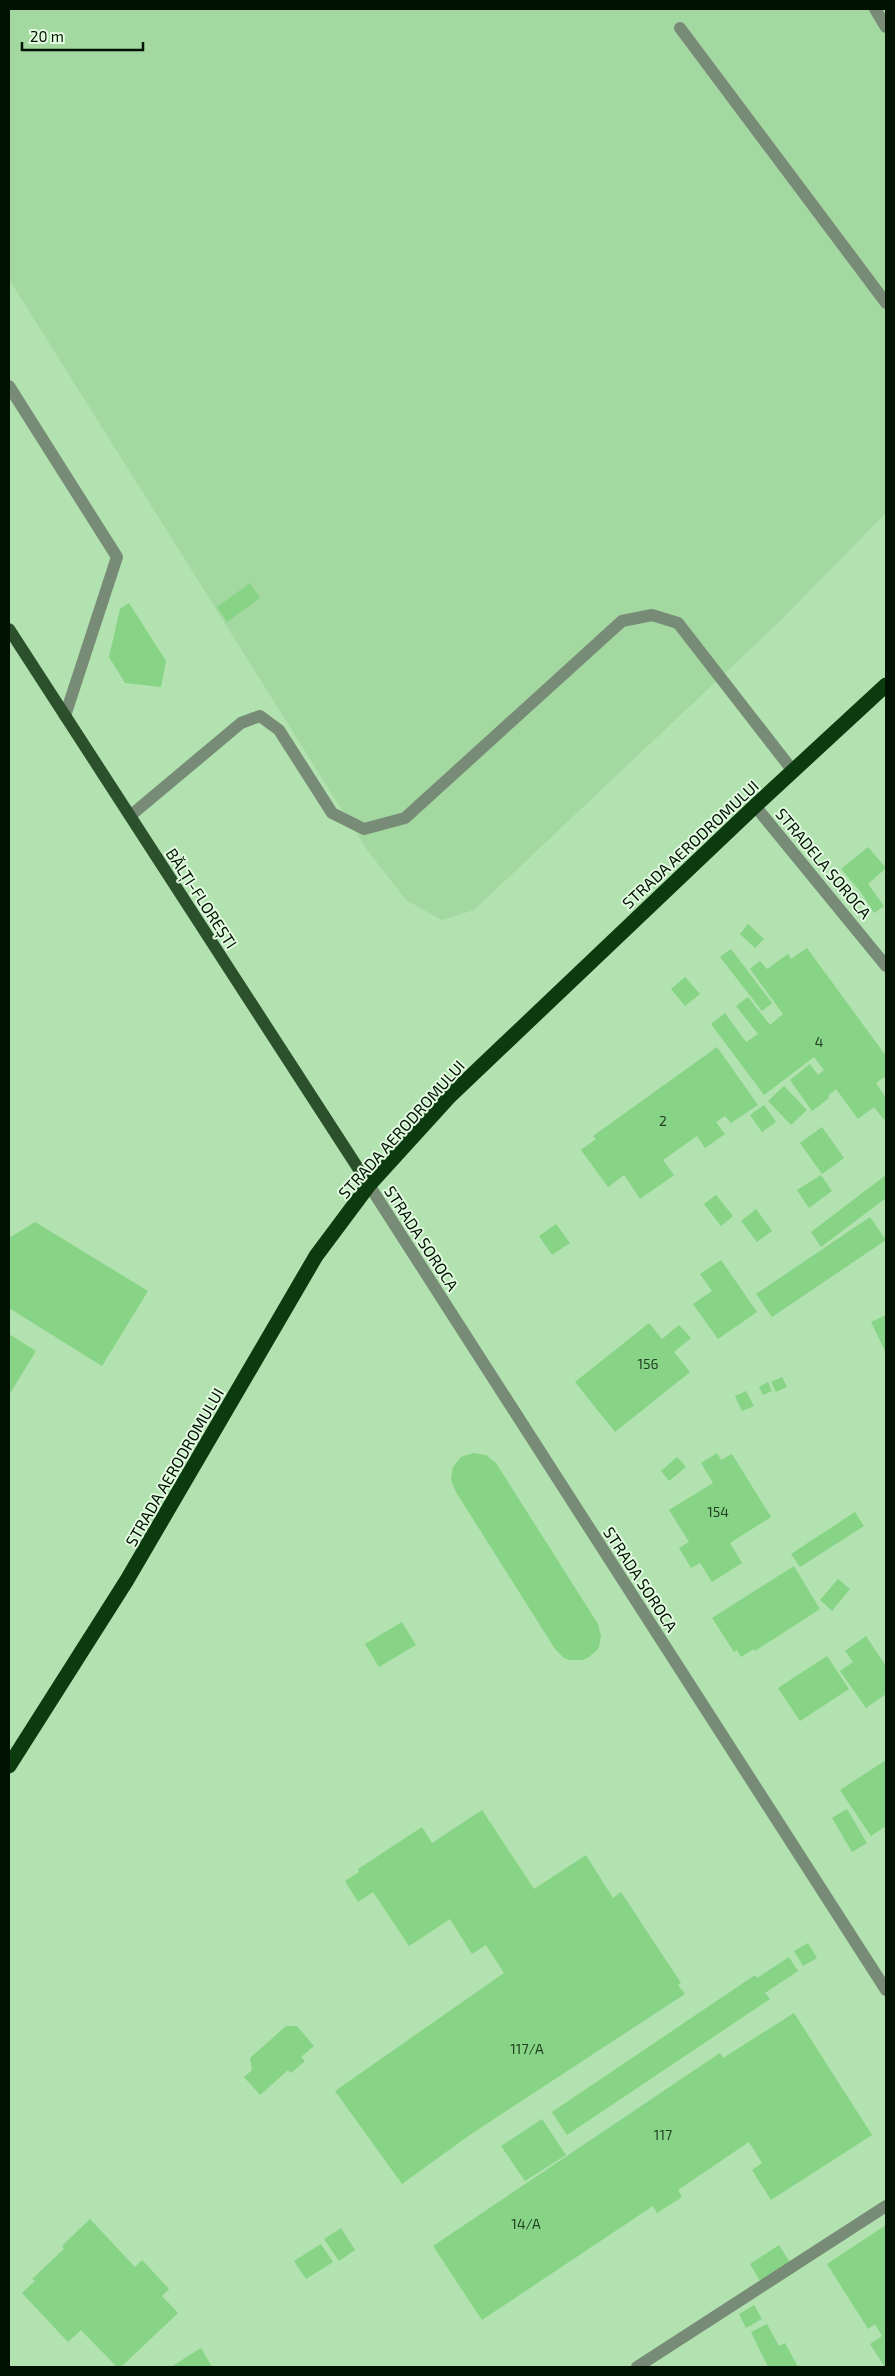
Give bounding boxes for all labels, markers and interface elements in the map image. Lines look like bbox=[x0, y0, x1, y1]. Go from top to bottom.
scale bar bbox=[22, 20, 144, 52]
text: 20 m bbox=[30, 27, 64, 45]
street label: STRADA AERODROMULUI bbox=[618, 776, 762, 912]
street label: STRADELA SOROCА bbox=[772, 804, 876, 922]
street label: BĂLȚI-FLOREȘTI bbox=[161, 844, 241, 953]
house number: 4 bbox=[815, 1033, 823, 1050]
street label: STRADA AERODROMULUI bbox=[334, 1056, 468, 1202]
house number: 2 bbox=[659, 1112, 667, 1129]
street label: STRADA SOROCA bbox=[381, 1182, 463, 1294]
house number: 156 bbox=[637, 1355, 659, 1372]
street label: STRADA AERODROMULUI bbox=[121, 1384, 227, 1550]
house number: 154 bbox=[707, 1503, 729, 1520]
street label: STRADA SOROCA bbox=[600, 1523, 682, 1635]
house number: 117/A bbox=[510, 2040, 544, 2057]
house number: 117 bbox=[654, 2126, 672, 2143]
house number: 14/A bbox=[511, 2215, 541, 2232]

